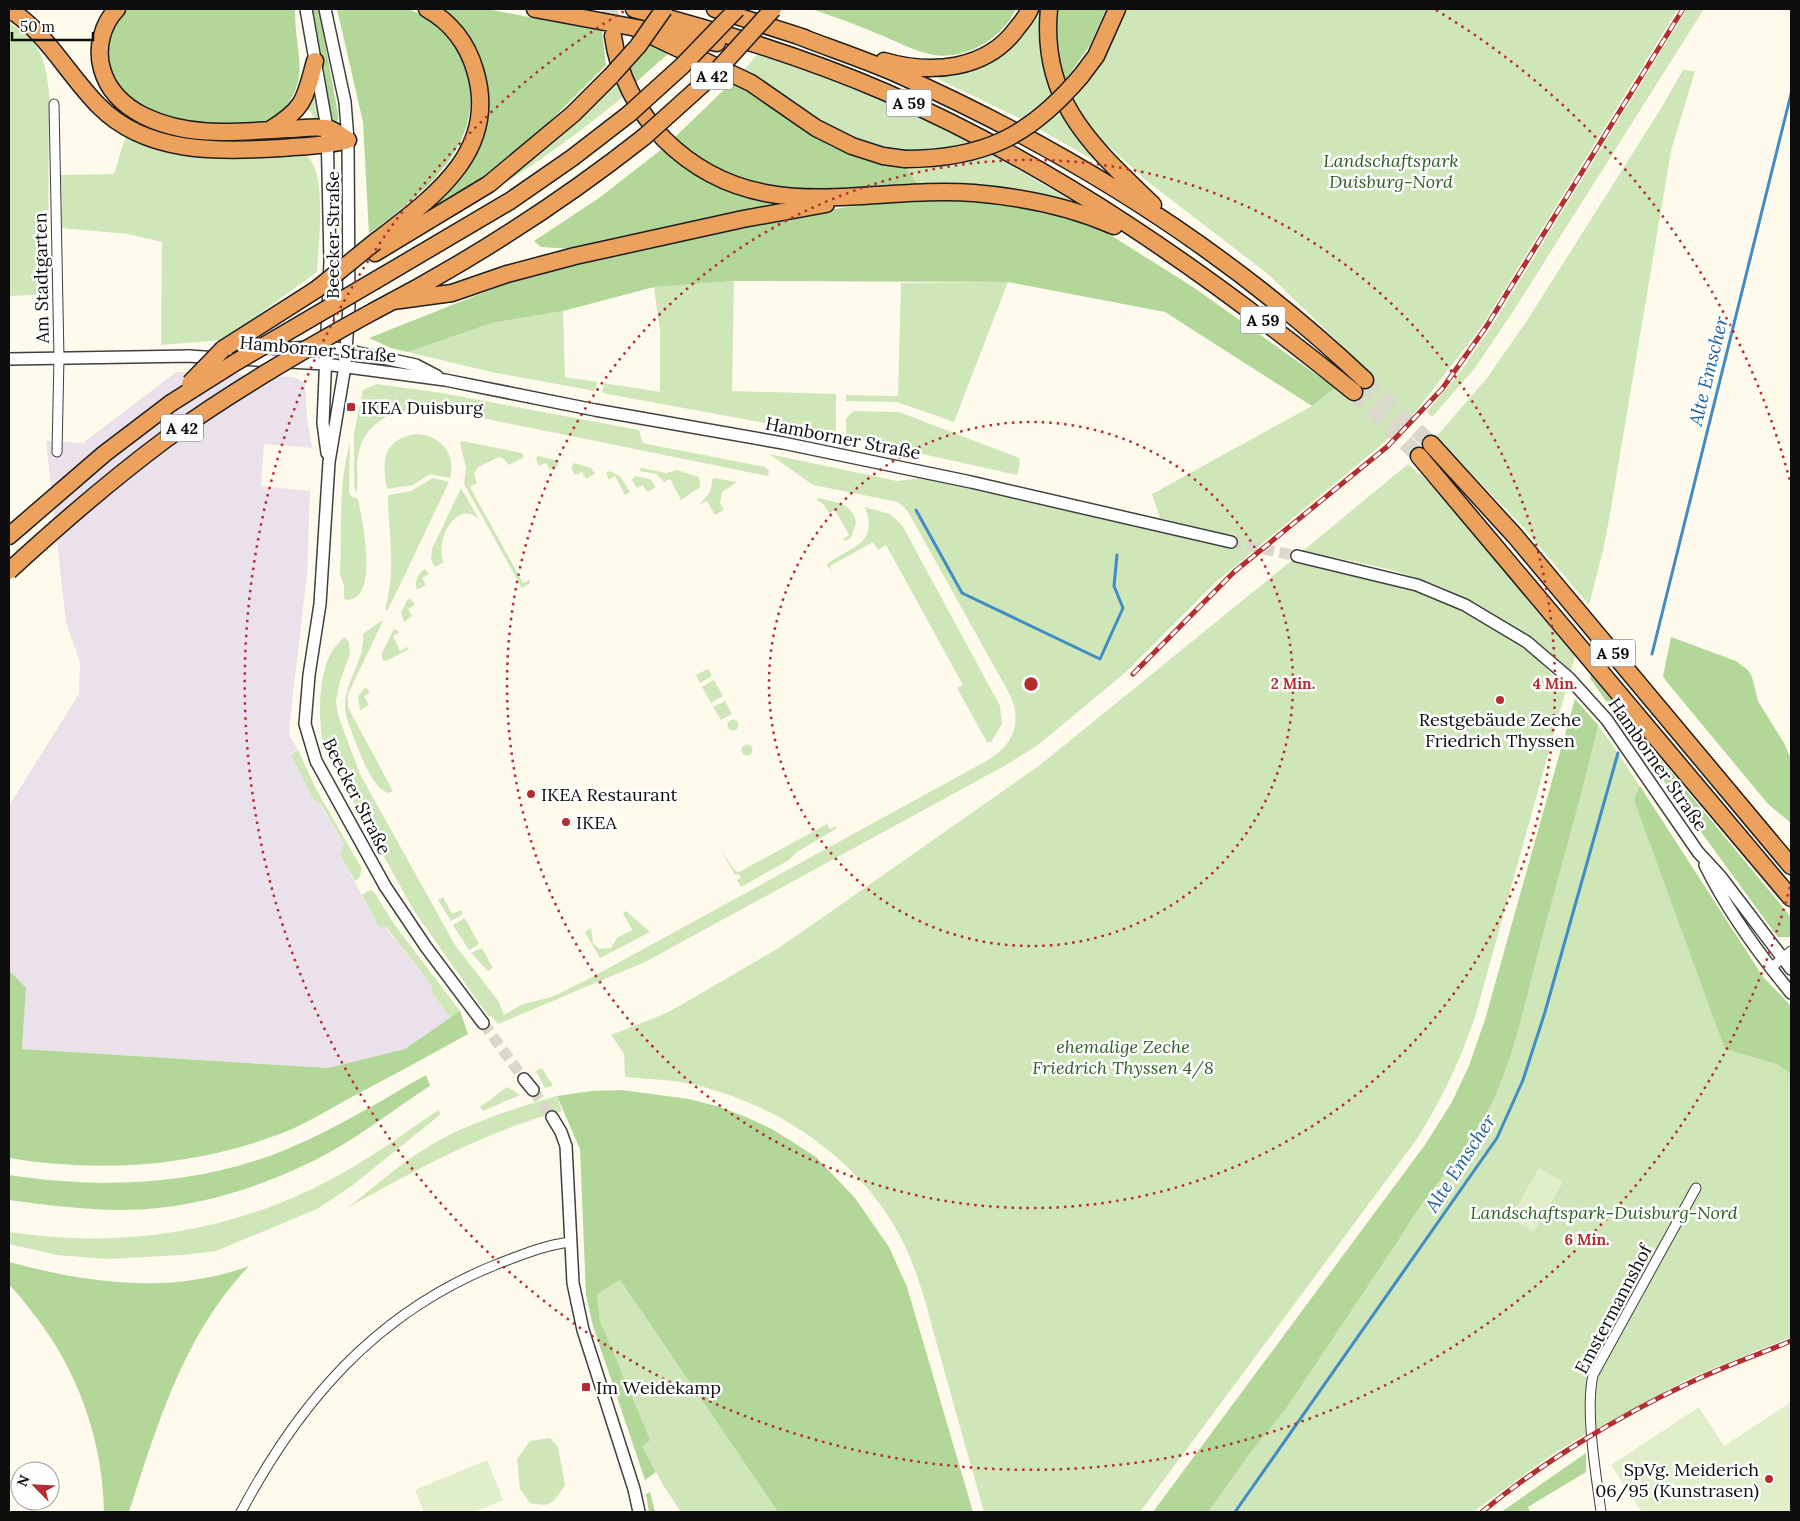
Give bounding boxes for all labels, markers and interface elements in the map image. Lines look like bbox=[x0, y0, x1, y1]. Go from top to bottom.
scale bar bbox=[12, 10, 94, 42]
text: 50 m bbox=[20, 17, 55, 36]
road number: A 42 bbox=[691, 62, 733, 90]
road number: A 59 bbox=[886, 90, 932, 116]
park label: Landschaftspark Duisburg-Nord bbox=[1323, 149, 1459, 193]
street label: Beecker Straße bbox=[321, 171, 344, 299]
street label: Am Stadtgarten bbox=[28, 212, 54, 345]
road number: A 59 bbox=[1240, 306, 1286, 334]
water label: Alte Emscher bbox=[1683, 313, 1733, 429]
street label: Hamborner Straße bbox=[239, 331, 398, 367]
place label: IKEA Duisburg bbox=[361, 396, 484, 419]
marker: IKEA Duisburg bbox=[345, 401, 357, 413]
street label: Hamborner Straße bbox=[764, 412, 923, 464]
road number: A 42 bbox=[161, 414, 203, 442]
road number: A 59 bbox=[1590, 640, 1636, 666]
text: 2 Min. bbox=[1271, 674, 1315, 693]
text: 4 Min. bbox=[1533, 674, 1577, 693]
centre of rings bbox=[1022, 675, 1040, 693]
street label: Hamborner Straße bbox=[1603, 693, 1713, 835]
marker: Restgebäude Zeche Friedrich Thyssen bbox=[1494, 694, 1506, 706]
place label: Restgebäude Zeche Friedrich Thyssen bbox=[1419, 708, 1581, 752]
street label: Beecker Straße bbox=[318, 734, 396, 858]
place label: IKEA Restaurant bbox=[541, 783, 677, 806]
marker: IKEA Restaurant bbox=[525, 788, 537, 800]
place label: IKEA bbox=[576, 811, 618, 834]
marker: IKEA bbox=[560, 816, 572, 828]
park label: ehemalige Zeche Friedrich Thyssen 4/8 bbox=[1032, 1035, 1214, 1079]
water label: Alte Emscher bbox=[1419, 1109, 1501, 1217]
park label: Landschaftspark-Duisburg-Nord bbox=[1470, 1201, 1738, 1224]
text: 6 Min. bbox=[1565, 1230, 1610, 1249]
street label: Emstermannshof bbox=[1569, 1239, 1658, 1378]
place label: Im Weidekamp bbox=[596, 1376, 721, 1399]
marker: Im Weidekamp bbox=[580, 1381, 592, 1393]
place label: SpVg. Meiderich 06/95 (Kunstrasen) bbox=[1595, 1458, 1759, 1502]
north arrow bbox=[10, 1461, 60, 1511]
text: N bbox=[13, 1472, 34, 1489]
marker: SpVg. Meiderich 06/95 (Kunstrasen) bbox=[1763, 1473, 1775, 1485]

